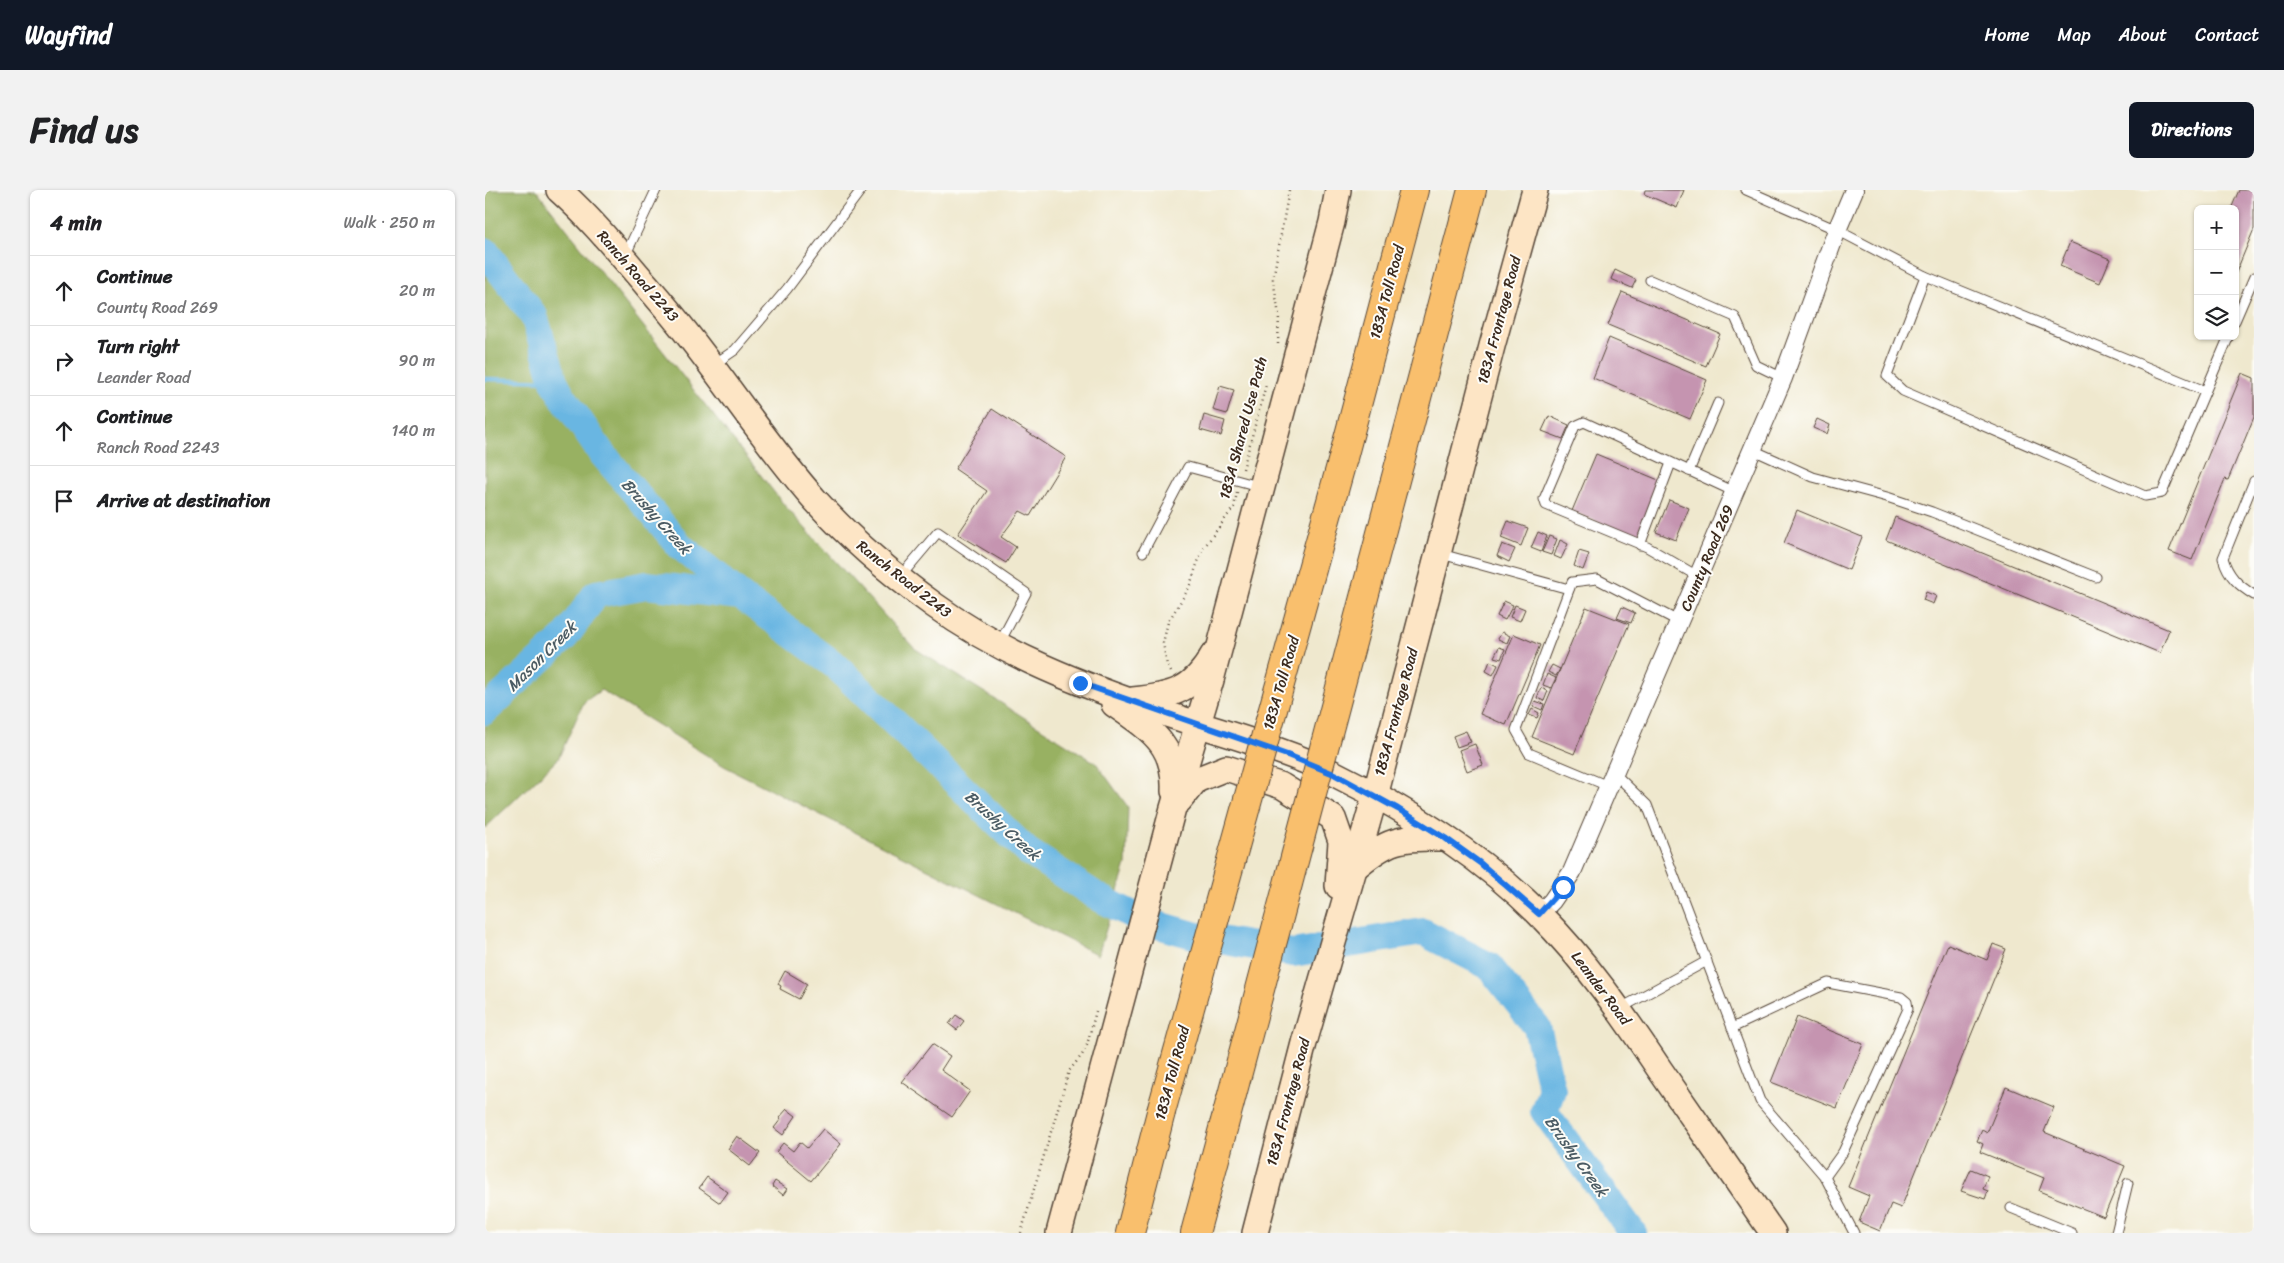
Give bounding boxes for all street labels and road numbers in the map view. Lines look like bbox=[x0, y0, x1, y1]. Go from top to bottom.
street label: Ranch Road 2243 bbox=[590, 224, 686, 328]
street label: 183A Toll Road bbox=[1362, 241, 1412, 342]
street label: 183A Frontage Road bbox=[1469, 252, 1529, 387]
street label: 183A Shared Use Path bbox=[1211, 354, 1275, 502]
street label: County Road 269 bbox=[1673, 501, 1741, 615]
street label: Ranch Road 2243 bbox=[851, 533, 957, 625]
street label: 183A Toll Road bbox=[1255, 632, 1307, 733]
street label: 183A Frontage Road bbox=[1366, 644, 1426, 779]
street label: Leander Road bbox=[1564, 945, 1638, 1032]
street label: 183A Toll Road bbox=[1147, 1022, 1197, 1123]
street label: 183A Frontage Road bbox=[1258, 1034, 1318, 1169]

